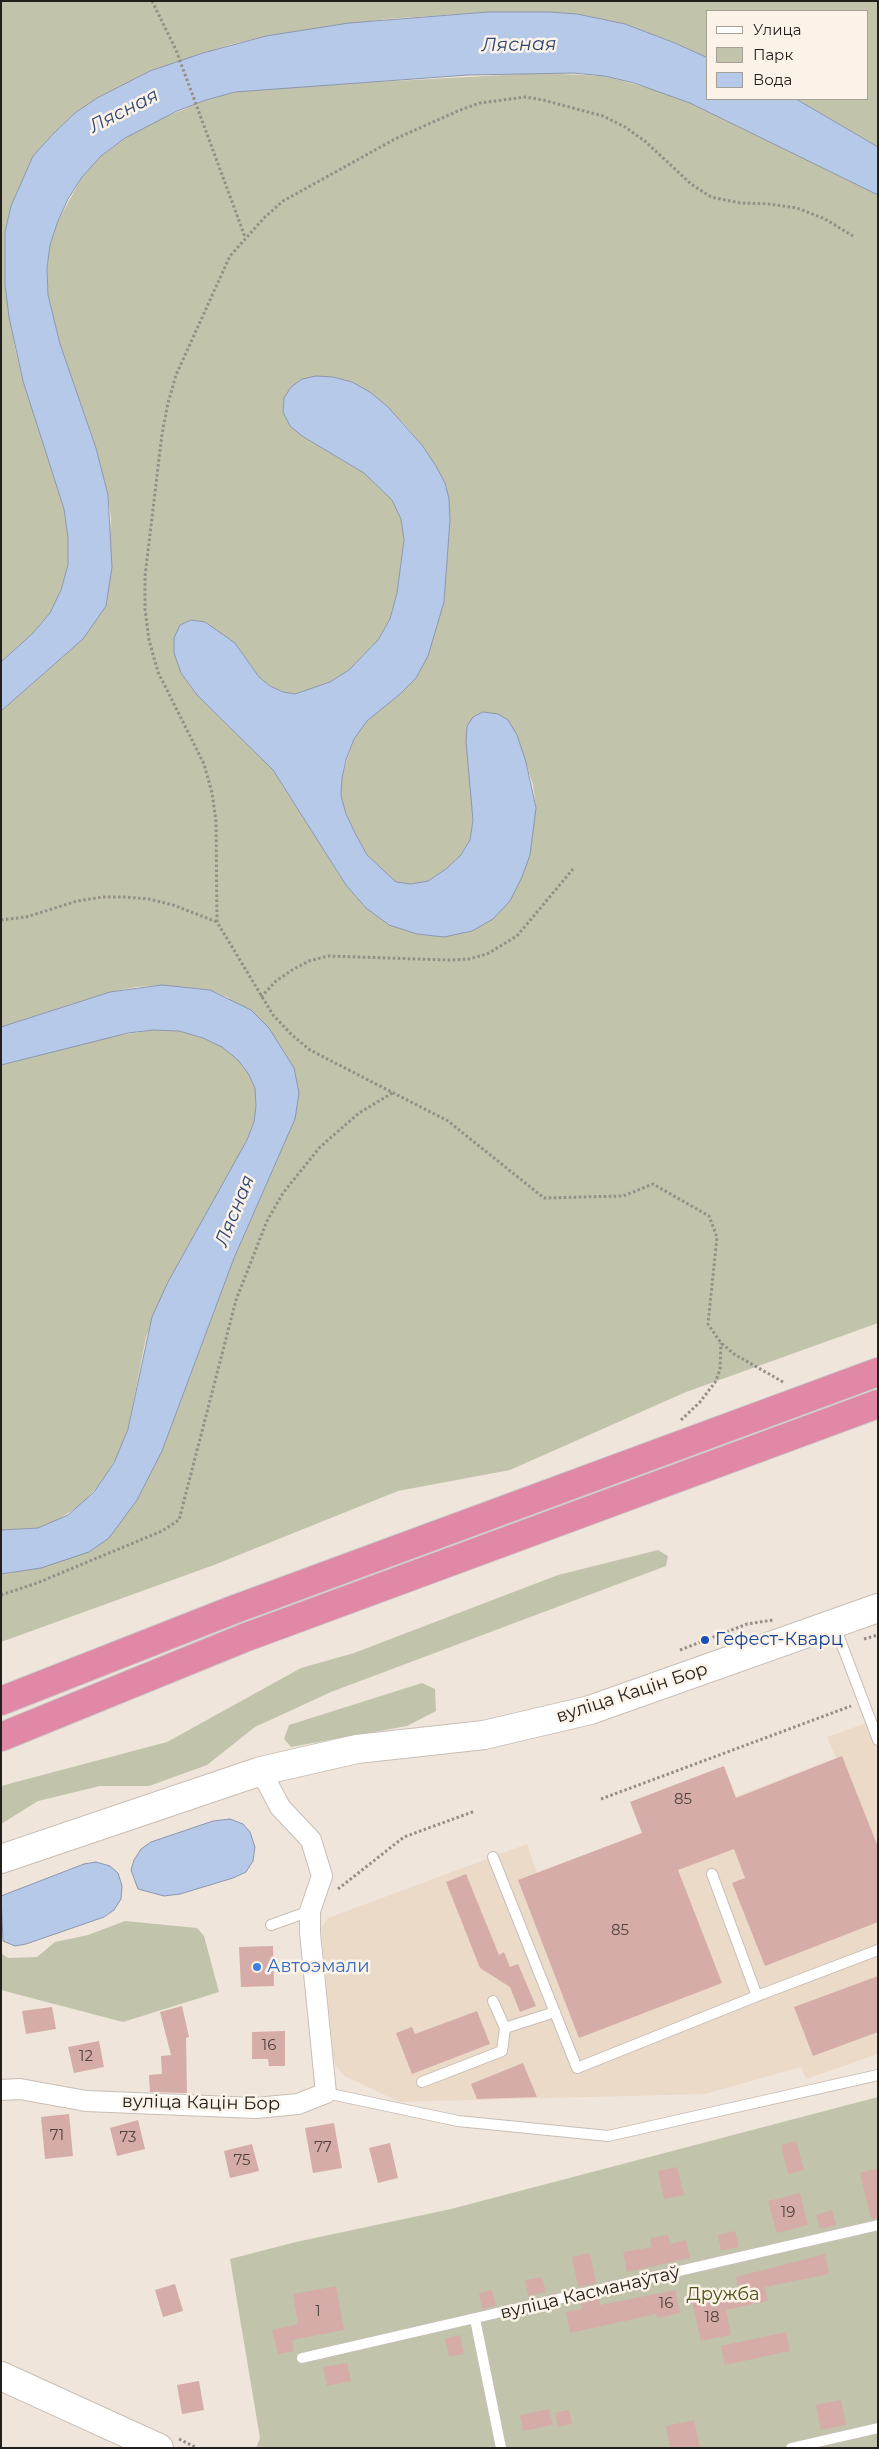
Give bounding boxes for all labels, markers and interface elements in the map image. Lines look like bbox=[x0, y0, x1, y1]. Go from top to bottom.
legend bbox=[706, 10, 869, 100]
text: Улица bbox=[753, 20, 801, 39]
water label: Лясная bbox=[481, 33, 557, 57]
text: Парк bbox=[753, 45, 793, 64]
text: Вода bbox=[753, 70, 792, 89]
water label: Лясная bbox=[85, 84, 163, 138]
water label: Лясная bbox=[210, 1172, 260, 1250]
place label: Гефест-Кварц bbox=[715, 1629, 843, 1651]
marker: Гефест-Кварц bbox=[699, 1634, 711, 1646]
street label: вуліца Кацін Бор bbox=[553, 1658, 711, 1728]
house number: 85 bbox=[674, 1791, 692, 1809]
house number: 85 bbox=[611, 1922, 629, 1940]
place label: Автоэмали bbox=[267, 1956, 370, 1978]
marker: Автоэмали bbox=[251, 1961, 263, 1973]
house number: 16 bbox=[262, 2037, 276, 2055]
house number: 12 bbox=[79, 2048, 93, 2066]
street label: вуліца Кацін Бор bbox=[122, 2091, 280, 2115]
house number: 71 bbox=[50, 2127, 64, 2145]
house number: 73 bbox=[119, 2129, 137, 2147]
house number: 77 bbox=[314, 2139, 332, 2157]
house number: 75 bbox=[233, 2152, 251, 2170]
house number: 19 bbox=[781, 2204, 795, 2222]
street label: вуліца Касманаўтаў bbox=[498, 2262, 682, 2324]
park label: Дружба bbox=[686, 2284, 760, 2306]
house number: 16 bbox=[659, 2295, 673, 2313]
house number: 1 bbox=[315, 2303, 321, 2321]
house number: 18 bbox=[705, 2309, 719, 2327]

